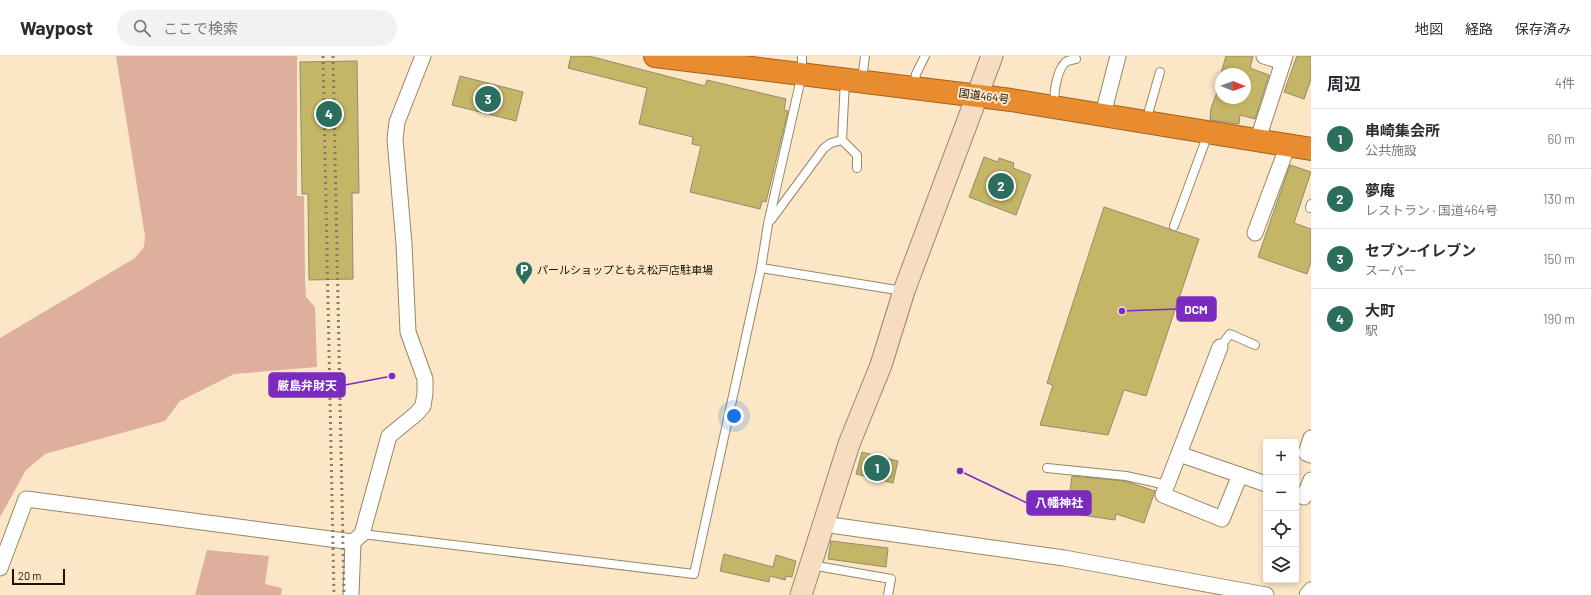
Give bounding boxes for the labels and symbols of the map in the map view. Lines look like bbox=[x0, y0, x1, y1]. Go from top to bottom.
north arrow bbox=[1215, 68, 1251, 104]
pin: 3 bbox=[475, 84, 501, 114]
street label: 国道464号 bbox=[958, 86, 1010, 105]
pin: 4 bbox=[316, 99, 342, 129]
pin: 2 bbox=[988, 171, 1014, 201]
parking icon: パールショップともえ松戸店駐車場 bbox=[514, 260, 534, 285]
place label: パールショップともえ松戸店駐車場 bbox=[537, 263, 713, 276]
callout: DCM bbox=[1177, 297, 1216, 321]
text: DCM bbox=[1184, 302, 1208, 316]
callout: 厳島弁財天 bbox=[269, 373, 345, 397]
text: 厳島弁財天 bbox=[277, 378, 337, 392]
your location bbox=[724, 406, 744, 426]
pin: 1 bbox=[864, 453, 890, 483]
callout: 八幡神社 bbox=[1027, 491, 1091, 515]
text: 八幡神社 bbox=[1035, 495, 1083, 509]
scale bar bbox=[12, 567, 65, 586]

